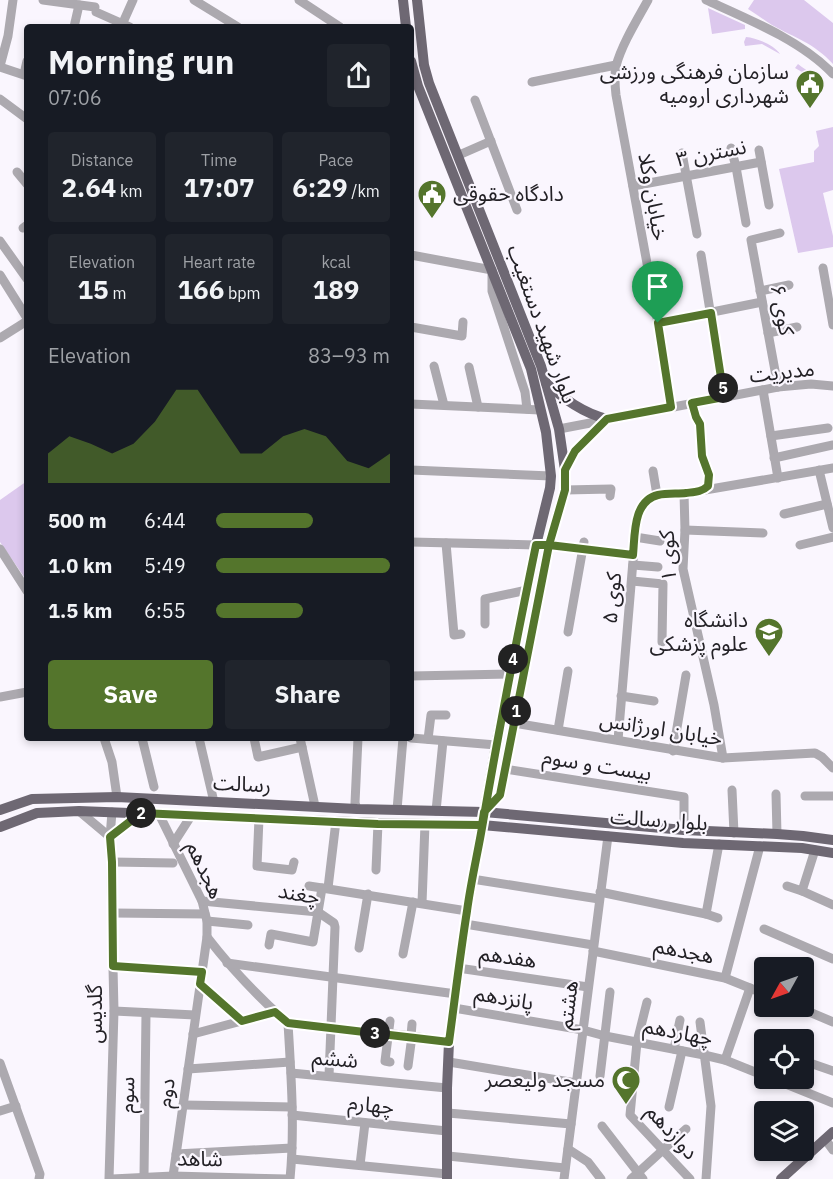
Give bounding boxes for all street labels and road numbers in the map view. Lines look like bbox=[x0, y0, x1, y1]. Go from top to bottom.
street label: نسترن ۳ bbox=[673, 132, 748, 173]
street label: خیابان وکلا bbox=[633, 151, 675, 243]
street label: بلوار شهید دستغیب bbox=[501, 241, 585, 407]
street label: کوی ۶ bbox=[764, 282, 802, 338]
street label: مدیریت bbox=[748, 354, 816, 388]
street label: کوی ۱ bbox=[652, 529, 682, 582]
street label: کوی ۵ bbox=[595, 571, 627, 625]
street label: خیابان اورژانس bbox=[598, 704, 725, 752]
street label: بیست و سوم bbox=[540, 742, 654, 789]
street label: رسالت bbox=[212, 768, 272, 799]
street label: بلوار رسالت bbox=[609, 802, 709, 836]
street label: هجدهم bbox=[179, 836, 231, 904]
street label: چغند bbox=[276, 876, 322, 910]
street label: هجدهم bbox=[651, 931, 717, 971]
street label: هفدهم bbox=[477, 938, 539, 976]
street label: پانزدهم bbox=[472, 978, 536, 1018]
street label: هشتم bbox=[550, 979, 586, 1031]
street label: گلدیس bbox=[80, 984, 108, 1044]
street label: چهاردهم bbox=[641, 1011, 715, 1053]
street label: ششم bbox=[311, 1042, 359, 1076]
street label: سوم bbox=[112, 1076, 143, 1114]
street label: دوم bbox=[149, 1076, 184, 1110]
street label: چهارم bbox=[346, 1088, 396, 1123]
street label: دوازدهم bbox=[639, 1098, 705, 1166]
street label: شاهد bbox=[177, 1144, 223, 1172]

